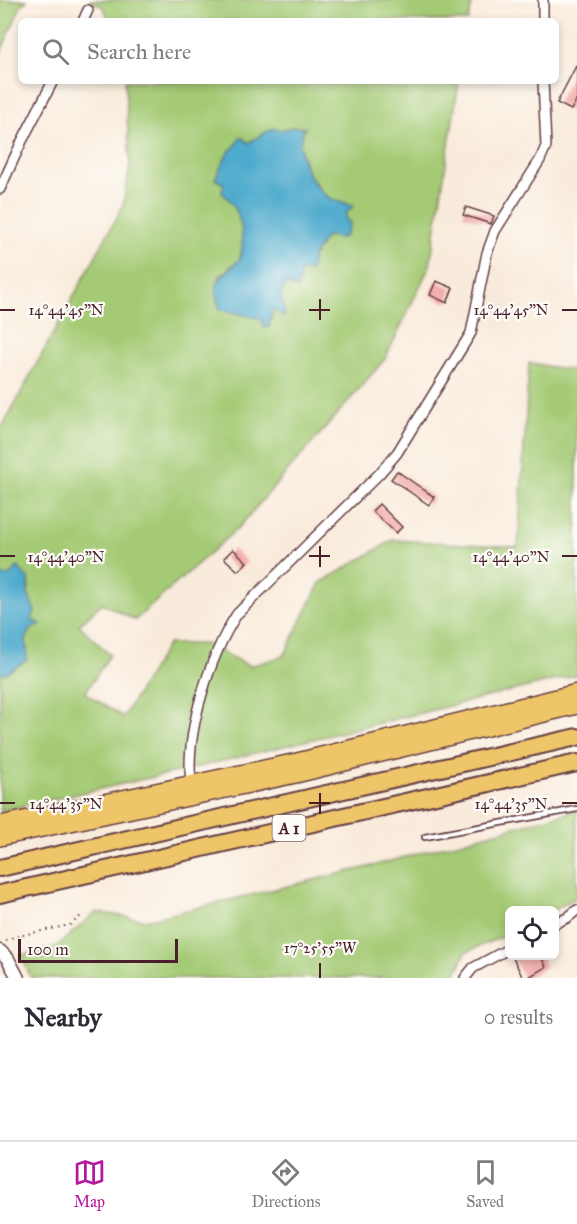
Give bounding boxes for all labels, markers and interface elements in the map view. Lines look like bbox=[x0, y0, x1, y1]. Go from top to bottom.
search box bbox=[18, 18, 559, 84]
icon: search bbox=[39, 35, 72, 68]
text: Search here bbox=[87, 38, 191, 65]
text: 14°44'45"N bbox=[28, 301, 104, 319]
text: 14°44'45"N bbox=[473, 301, 549, 319]
text: 14°44'40"N bbox=[28, 548, 105, 566]
text: 14°44'40"N bbox=[473, 548, 550, 566]
text: 14°44'35"N bbox=[30, 795, 103, 813]
text: 14°44'35"N bbox=[475, 795, 548, 813]
road number: A 1 bbox=[272, 815, 306, 841]
map controls bbox=[505, 906, 559, 960]
button: locate bbox=[505, 906, 559, 960]
scale bar bbox=[18, 936, 178, 964]
text: 17°25'55"W bbox=[284, 939, 357, 957]
text: 100 m bbox=[27, 940, 69, 959]
text: Nearby bbox=[24, 1001, 102, 1033]
text: 0 results bbox=[484, 1005, 553, 1029]
tab: Map bbox=[73, 1156, 106, 1211]
tab: Directions bbox=[252, 1156, 320, 1211]
tab: Saved bbox=[466, 1156, 504, 1211]

